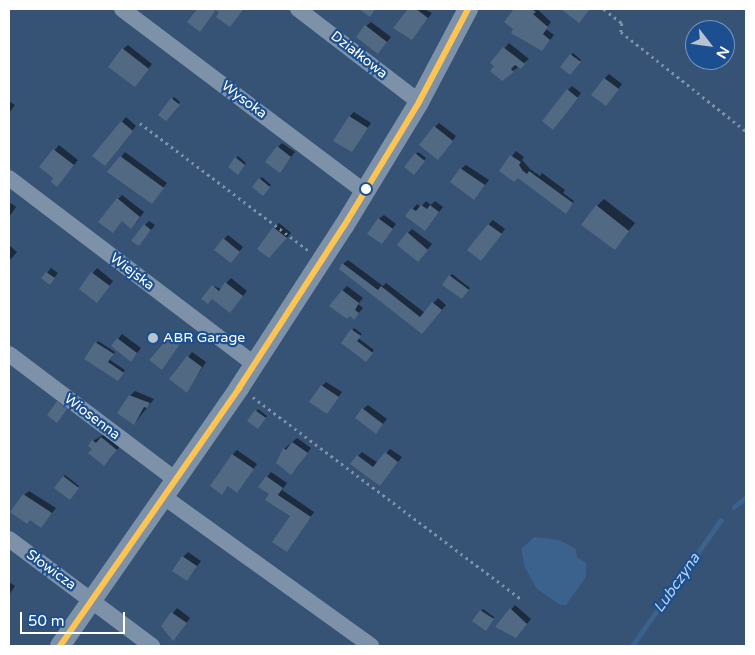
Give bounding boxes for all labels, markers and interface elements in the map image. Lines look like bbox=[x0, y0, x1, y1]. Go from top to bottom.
north arrow bbox=[685, 20, 735, 70]
street label: Działkowa bbox=[327, 28, 391, 82]
text: N bbox=[712, 43, 733, 61]
street label: Wysoka bbox=[218, 78, 270, 122]
unlabelled marker bbox=[361, 184, 371, 194]
street label: Wiejska bbox=[107, 250, 157, 294]
place label: ABR Garage bbox=[163, 330, 245, 346]
marker: ABR Garage bbox=[147, 332, 159, 344]
street label: Wiosenna bbox=[61, 391, 123, 443]
street label: Słowicza bbox=[23, 546, 79, 594]
water label: Lubczyna bbox=[650, 550, 704, 616]
scale bar bbox=[22, 602, 128, 634]
text: 50 m bbox=[28, 612, 65, 630]

